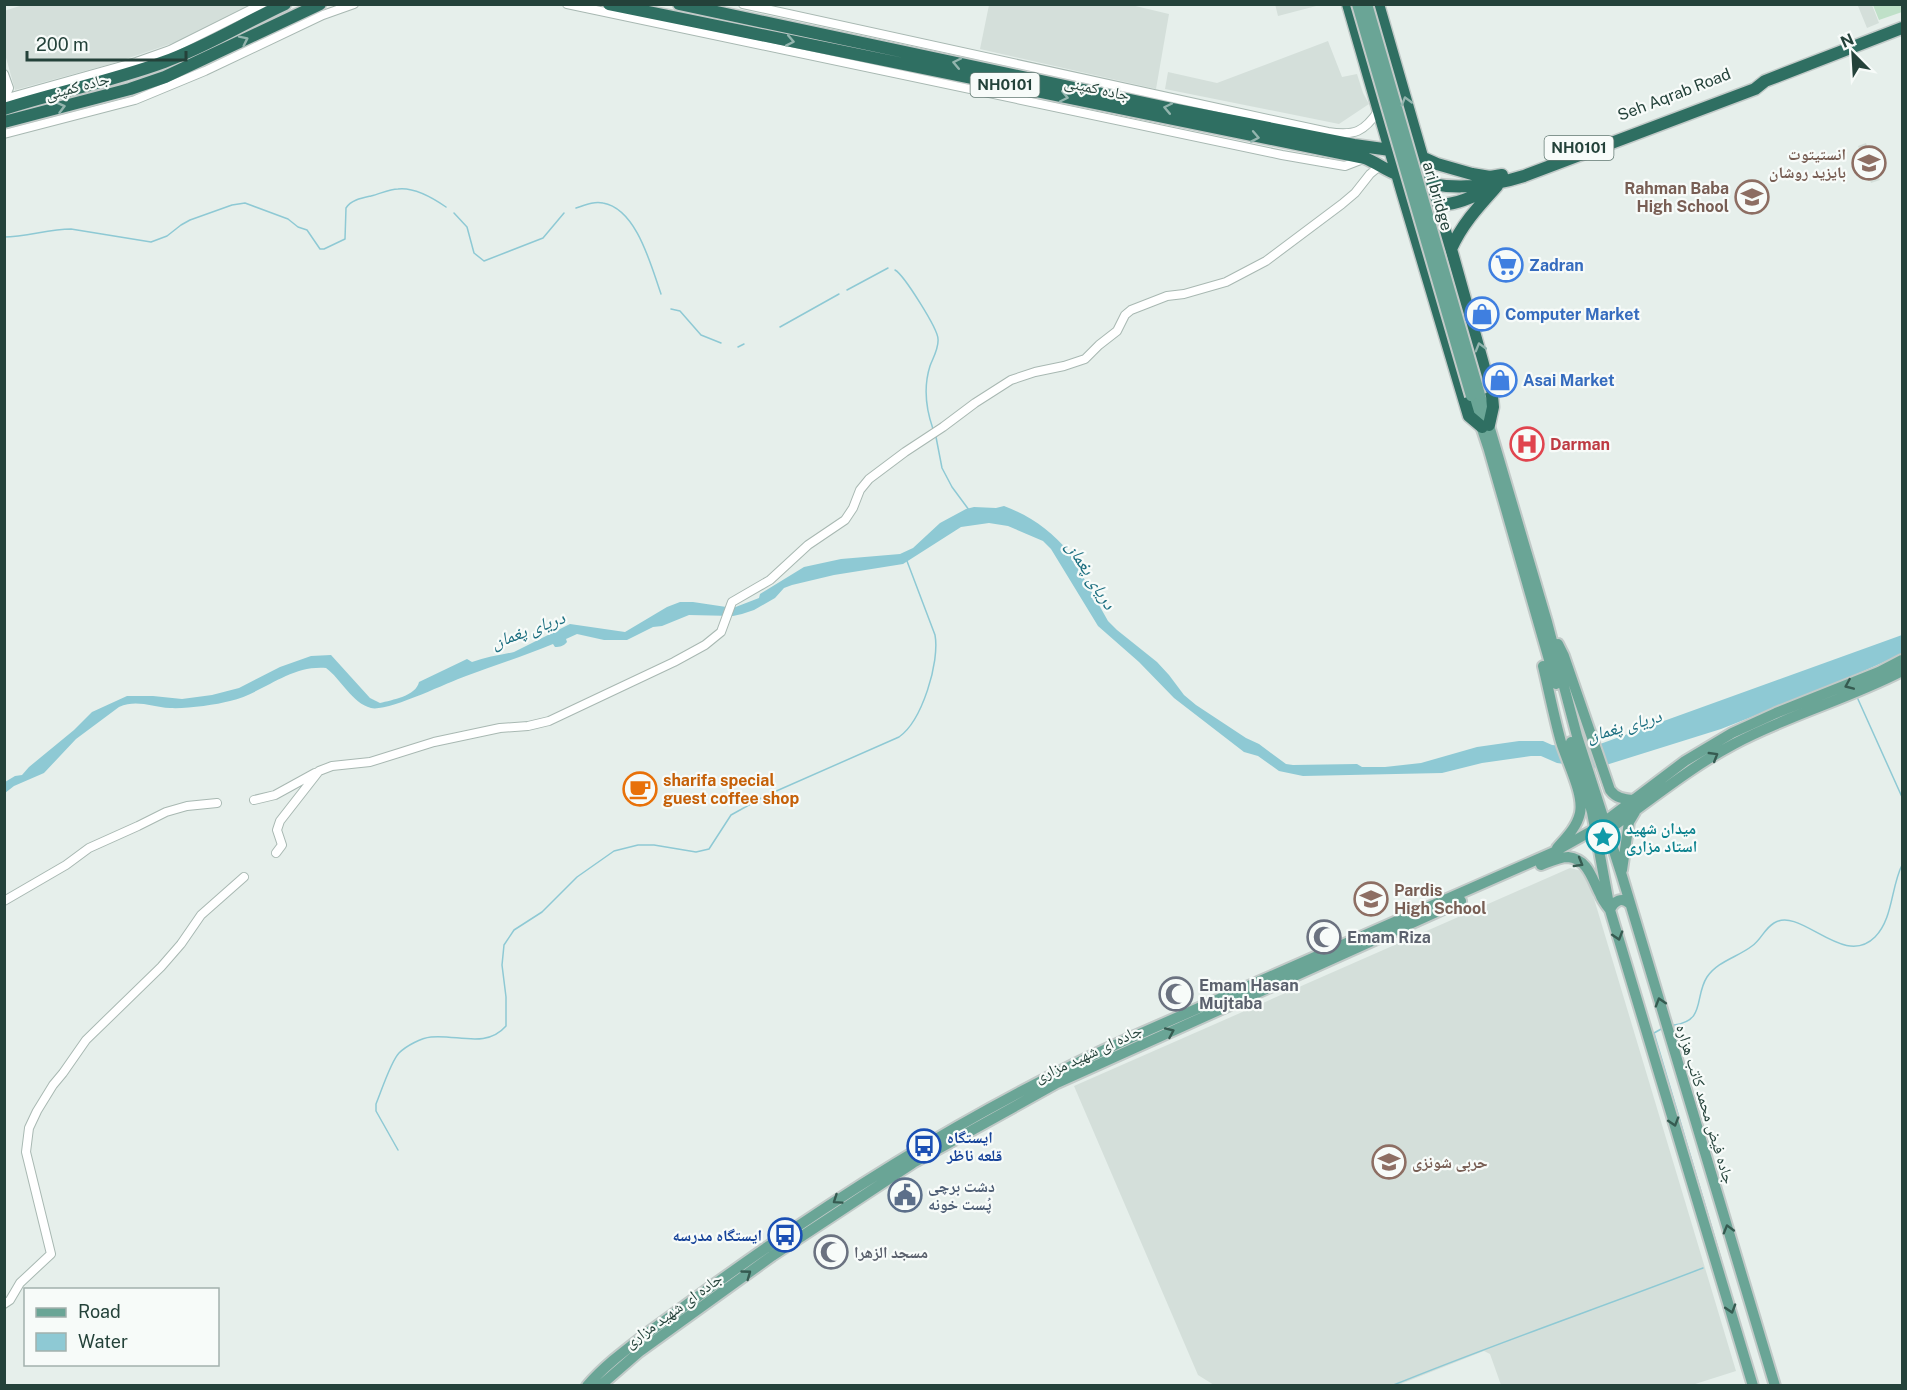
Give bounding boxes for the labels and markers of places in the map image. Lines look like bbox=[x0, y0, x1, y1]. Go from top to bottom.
place label: انستیتوت بایزید روشان bbox=[1769, 145, 1846, 182]
school or university icon: انستیتوت بایزید روشان bbox=[1851, 145, 1887, 181]
place label: Rahman Baba High School bbox=[1624, 179, 1729, 216]
school or university icon: Rahman Baba High School bbox=[1734, 179, 1770, 215]
supermarket icon: Zadran bbox=[1488, 247, 1524, 283]
place label: Zadran bbox=[1529, 256, 1584, 275]
shop icon: Computer Market bbox=[1464, 296, 1500, 332]
place label: Computer Market bbox=[1505, 305, 1640, 324]
shop icon: Asai Market bbox=[1482, 362, 1518, 398]
place label: Asai Market bbox=[1523, 371, 1615, 390]
hospital icon: Darman bbox=[1509, 426, 1545, 462]
place label: Darman bbox=[1550, 435, 1610, 454]
cafe icon: sharifa special guest coffee shop bbox=[622, 771, 658, 807]
place label: sharifa special guest coffee shop bbox=[663, 771, 799, 808]
place icon: میدان شهید استاد مزاری bbox=[1585, 819, 1621, 855]
place label: میدان شهید استاد مزاری bbox=[1626, 819, 1697, 856]
school or university icon: Pardis High School bbox=[1353, 881, 1389, 917]
place label: Pardis High School bbox=[1394, 881, 1487, 918]
mosque icon: Emam Riza bbox=[1306, 919, 1342, 955]
place label: Emam Riza bbox=[1347, 928, 1431, 947]
mosque icon: Emam Hasan Mujtaba bbox=[1158, 976, 1194, 1012]
place label: Emam Hasan Mujtaba bbox=[1199, 976, 1299, 1013]
bus stop icon: ایستگاه قلعه ناظر bbox=[906, 1128, 942, 1164]
place label: ایستگاه قلعه ناظر bbox=[946, 1128, 1003, 1165]
school or university icon: حربی شونزی bbox=[1371, 1144, 1407, 1180]
place label: حربی شونزی bbox=[1412, 1153, 1488, 1172]
public building icon: دشت برچی پُست خونه bbox=[887, 1177, 923, 1213]
place label: دشت برچی پُست خونه bbox=[928, 1177, 995, 1214]
bus stop icon: ایستگاه مدرسه bbox=[767, 1217, 803, 1253]
place label: ایستگاه مدرسه bbox=[673, 1226, 762, 1245]
mosque icon: مسجد الزهرا bbox=[813, 1234, 849, 1270]
place label: مسجد الزهرا bbox=[854, 1243, 928, 1262]

